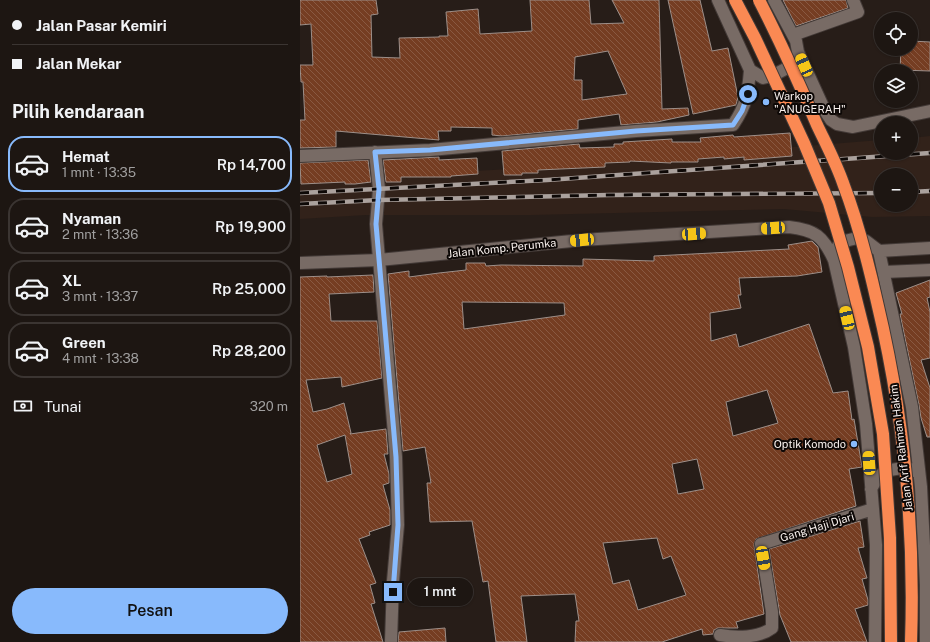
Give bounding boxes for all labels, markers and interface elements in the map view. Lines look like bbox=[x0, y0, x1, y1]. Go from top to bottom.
map controls bbox=[874, 12, 918, 212]
button: locate bbox=[874, 12, 918, 56]
text: Jalan Pasar Kemiri bbox=[36, 17, 167, 34]
car bbox=[794, 52, 814, 78]
text: Jalan Mekar bbox=[36, 55, 121, 72]
button: layers bbox=[874, 64, 918, 108]
route start bbox=[739, 85, 757, 103]
place label: Warkop "ANUGERAH" bbox=[774, 90, 846, 115]
marker: Warkop "ANUGERAH" bbox=[761, 97, 771, 107]
text: Pilih kendaraan bbox=[12, 101, 144, 122]
button: + bbox=[874, 116, 918, 160]
icon: car bbox=[14, 146, 50, 182]
text: Hemat bbox=[62, 148, 110, 165]
text: Rp 14,700 bbox=[217, 156, 286, 173]
text: 1 mnt · 13:35 bbox=[62, 165, 136, 180]
button: − bbox=[874, 168, 918, 212]
icon: car bbox=[14, 208, 50, 244]
text: Nyaman bbox=[62, 210, 121, 227]
text: Rp 19,900 bbox=[215, 218, 286, 235]
car bbox=[761, 221, 785, 235]
text: 2 mnt · 13:36 bbox=[62, 227, 138, 242]
car bbox=[682, 227, 706, 241]
car bbox=[569, 233, 595, 247]
street label: Jalan Komp. Perumka bbox=[447, 236, 557, 260]
icon: car bbox=[14, 270, 50, 306]
text: XL bbox=[62, 272, 81, 289]
text: Rp 25,000 bbox=[212, 280, 286, 297]
text: 3 mnt · 13:37 bbox=[62, 289, 138, 304]
car bbox=[838, 305, 856, 331]
icon: car bbox=[14, 332, 50, 368]
text: Green bbox=[62, 334, 106, 351]
text: Rp 28,200 bbox=[212, 342, 286, 359]
text: 4 mnt · 13:38 bbox=[62, 351, 139, 366]
street label: Jalan Arif Rahman Hakim bbox=[887, 384, 915, 512]
icon: cash bbox=[12, 395, 34, 417]
text: Tunai bbox=[44, 398, 82, 415]
text: 320 m bbox=[250, 399, 288, 414]
place label: Optik Komodo bbox=[774, 438, 846, 450]
marker: Optik Komodo bbox=[849, 439, 859, 449]
car bbox=[862, 451, 876, 475]
street label: Gang Haji Djari bbox=[779, 510, 855, 544]
car bbox=[755, 545, 771, 571]
callout: 1 mnt bbox=[407, 578, 473, 606]
route end bbox=[384, 583, 402, 601]
text: 1 mnt bbox=[424, 584, 456, 599]
button: Pesan bbox=[12, 588, 288, 634]

